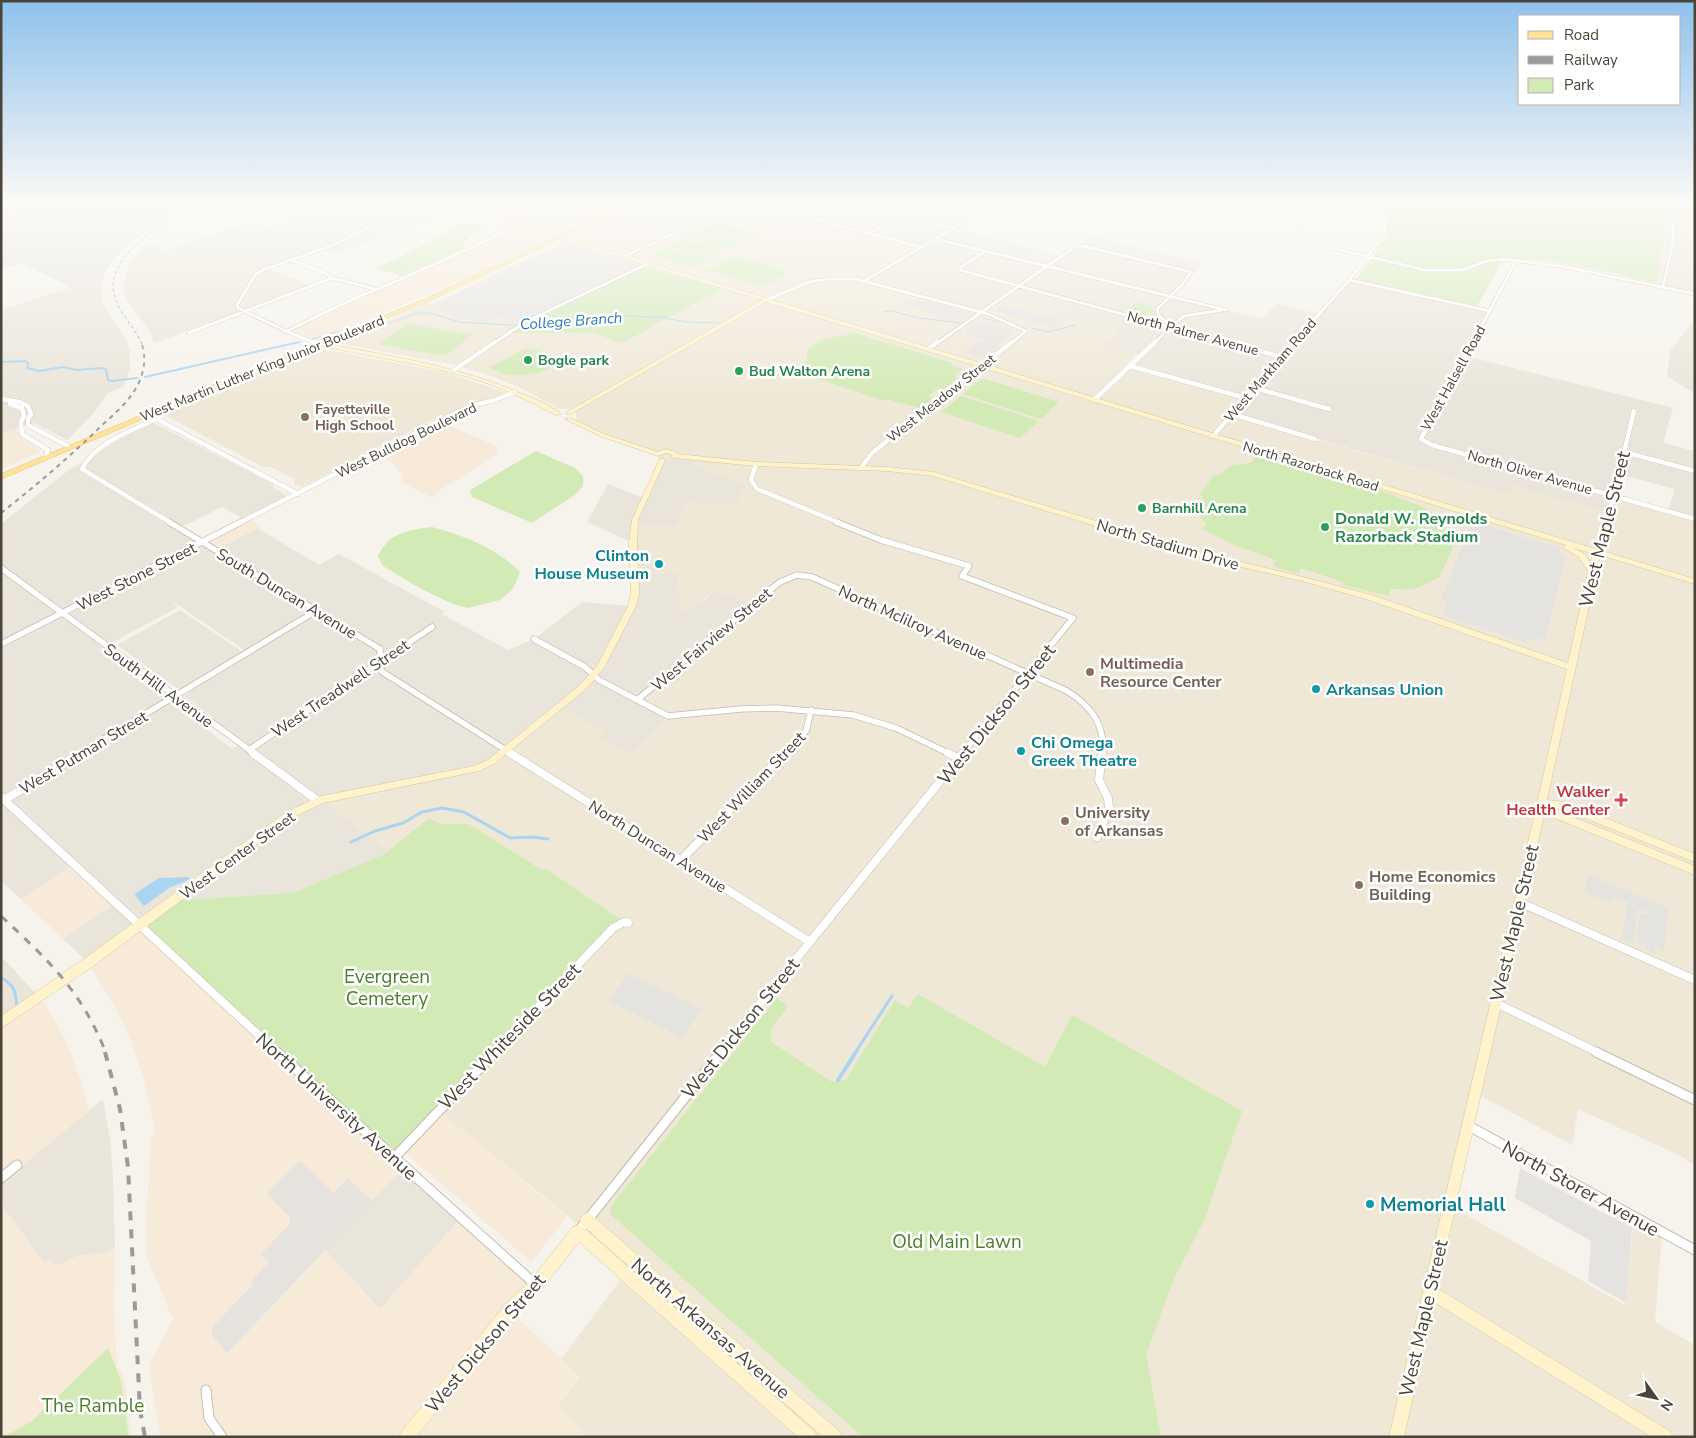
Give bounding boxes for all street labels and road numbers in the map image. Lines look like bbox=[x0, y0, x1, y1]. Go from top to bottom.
street label: North Palmer Avenue bbox=[1125, 307, 1261, 360]
street label: West Martin Luther King Junior Boulevard bbox=[137, 311, 387, 426]
street label: West Markham Road bbox=[1220, 314, 1321, 426]
street label: West Halsell Road bbox=[1417, 322, 1490, 434]
street label: West Meadow Street bbox=[883, 350, 1000, 447]
street label: West Bulldog Boulevard bbox=[333, 398, 480, 483]
street label: North Razorback Road bbox=[1241, 437, 1381, 496]
street label: North Oliver Avenue bbox=[1465, 446, 1594, 499]
street label: West Maple Street bbox=[1573, 448, 1637, 610]
street label: North Stadium Drive bbox=[1094, 514, 1242, 576]
street label: West Stone Street bbox=[73, 537, 201, 617]
street label: South Duncan Avenue bbox=[212, 543, 361, 644]
street label: North McIilroy Avenue bbox=[835, 580, 990, 666]
street label: West Fairview Street bbox=[647, 583, 777, 697]
street label: West Treadwell Street bbox=[267, 634, 414, 743]
street label: West Dickson Street bbox=[932, 638, 1062, 791]
street label: South Hill Avenue bbox=[99, 639, 218, 733]
street label: West Putman Street bbox=[15, 706, 152, 800]
street label: West William Street bbox=[693, 727, 811, 848]
street label: North Duncan Avenue bbox=[584, 795, 731, 898]
street label: West Center Street bbox=[175, 806, 300, 905]
street label: West Maple Street bbox=[1484, 842, 1546, 1004]
street label: West Dickson Street bbox=[676, 952, 806, 1105]
street label: West Whiteside Street bbox=[433, 957, 587, 1116]
street label: North University Avenue bbox=[250, 1027, 423, 1186]
street label: North Storer Avenue bbox=[1497, 1135, 1664, 1243]
street label: West Maple Street bbox=[1393, 1237, 1455, 1399]
street label: North Arkansas Avenue bbox=[625, 1252, 796, 1405]
street label: West Dickson Street bbox=[420, 1268, 552, 1419]

